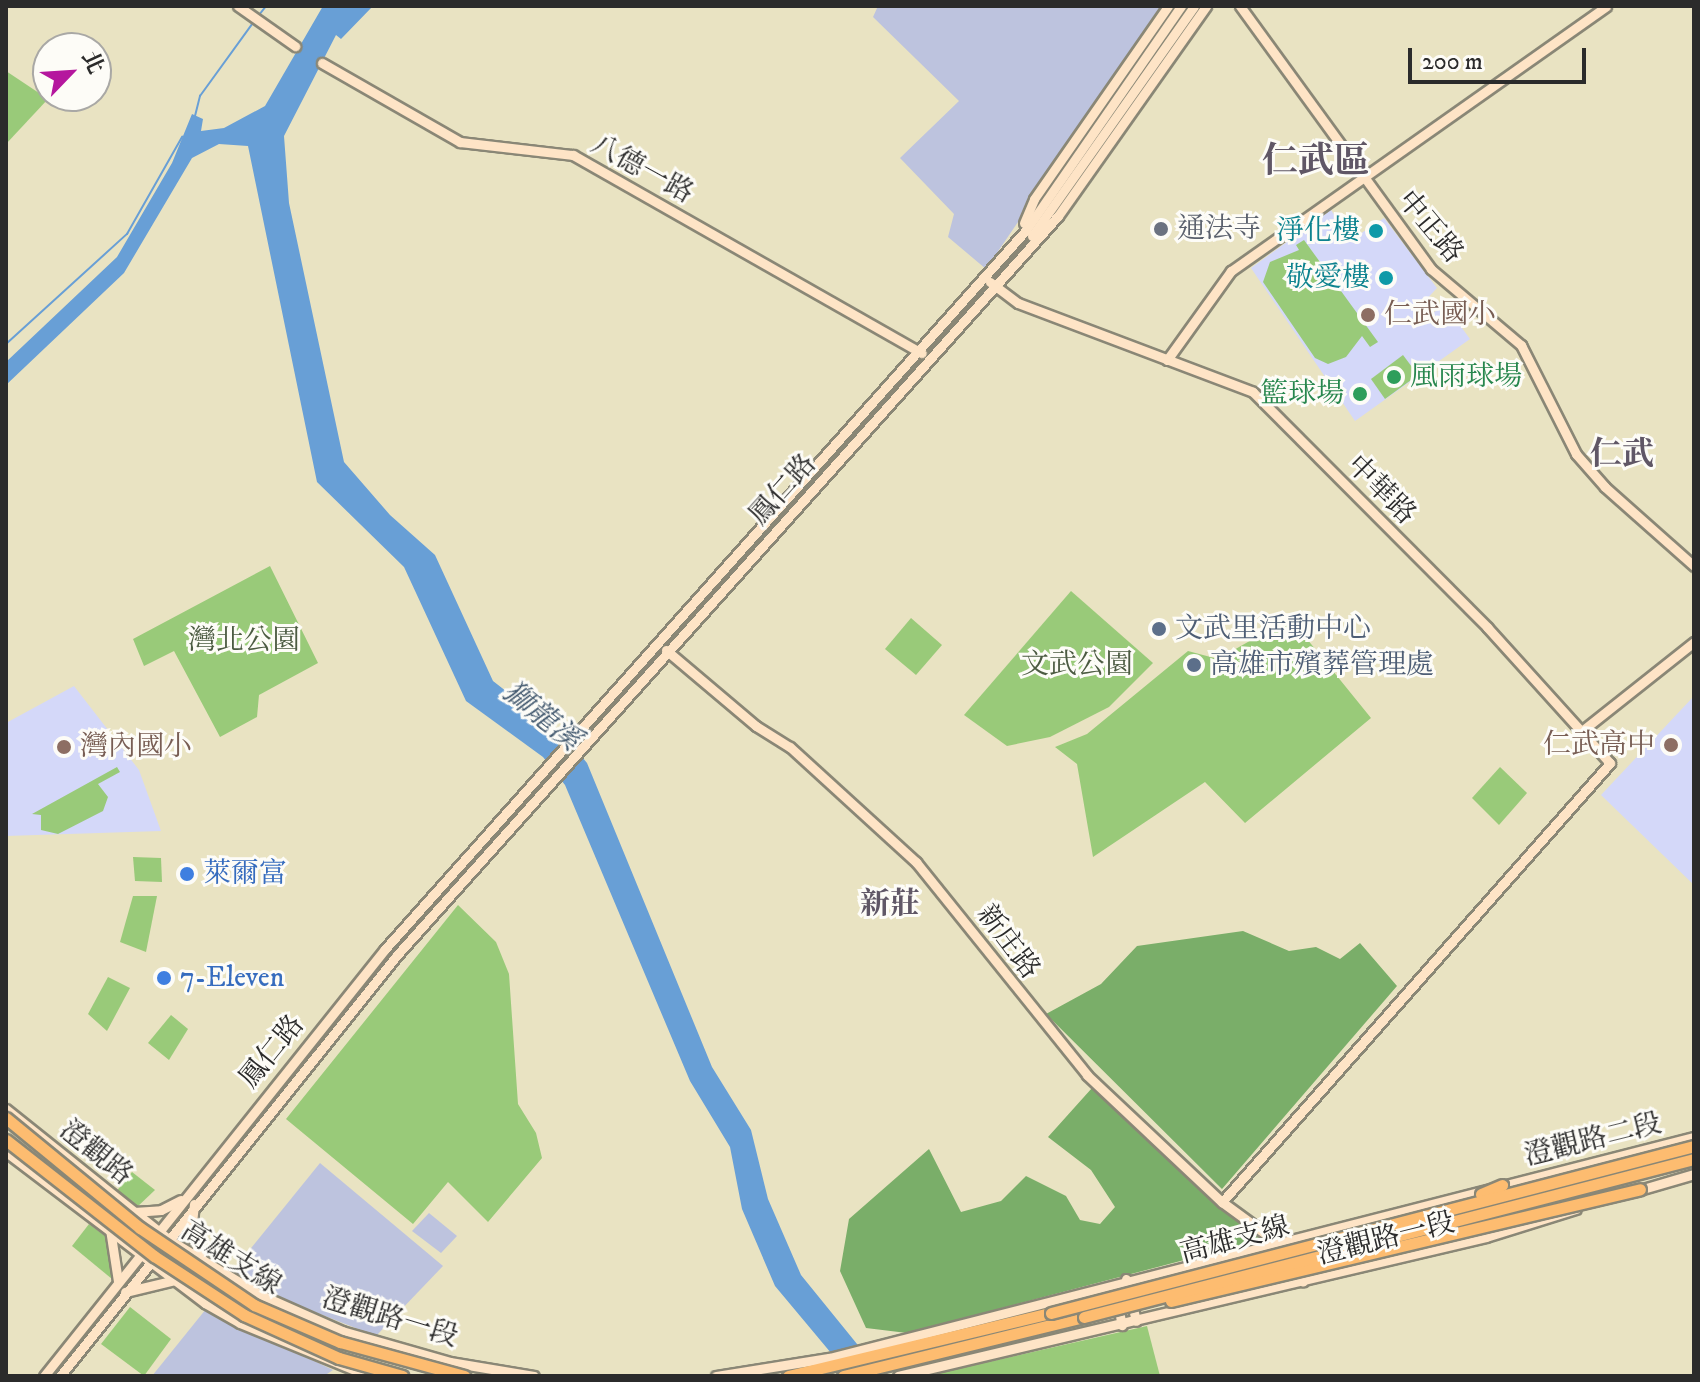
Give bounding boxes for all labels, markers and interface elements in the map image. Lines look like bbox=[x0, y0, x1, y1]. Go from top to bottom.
north arrow bbox=[32, 32, 112, 112]
scale bar bbox=[1412, 32, 1590, 82]
text: 北 bbox=[76, 47, 109, 78]
text: 200 m bbox=[1422, 47, 1483, 77]
street label: 八德一路 bbox=[585, 127, 699, 211]
district label: 仁武區 bbox=[1262, 140, 1370, 184]
street label: 中正路 bbox=[1390, 184, 1470, 270]
place label: 通法寺 bbox=[1177, 212, 1261, 246]
place label: 淨化樓 bbox=[1276, 214, 1360, 248]
marker: 通法寺 bbox=[1152, 220, 1170, 238]
marker: 淨化樓 bbox=[1367, 222, 1385, 240]
place label: 敬愛樓 bbox=[1286, 261, 1370, 295]
marker: 敬愛樓 bbox=[1377, 269, 1395, 287]
place label: 仁武國小 bbox=[1384, 298, 1496, 332]
marker: 仁武國小 bbox=[1359, 306, 1377, 324]
place label: 風雨球場 bbox=[1410, 360, 1522, 394]
marker: 風雨球場 bbox=[1385, 368, 1403, 386]
place label: 籃球場 bbox=[1260, 377, 1344, 411]
marker: 籃球場 bbox=[1351, 385, 1369, 403]
district label: 仁武 bbox=[1590, 436, 1654, 474]
street label: 鳳仁路 bbox=[742, 448, 824, 532]
street label: 中華路 bbox=[1339, 448, 1423, 532]
place label: 文武里活動中心 bbox=[1175, 612, 1371, 646]
marker: 文武里活動中心 bbox=[1150, 620, 1168, 638]
park label: 灣北公園 bbox=[188, 624, 300, 658]
park label: 文武公園 bbox=[1021, 648, 1133, 682]
place label: 高雄市殯葬管理處 bbox=[1210, 648, 1434, 682]
marker: 高雄市殯葬管理處 bbox=[1185, 656, 1203, 674]
water label: 獅龍溪 bbox=[495, 675, 587, 759]
place label: 仁武高中 bbox=[1543, 728, 1655, 762]
place label: 灣內國小 bbox=[80, 730, 192, 764]
marker: 仁武高中 bbox=[1662, 736, 1680, 754]
marker: 灣內國小 bbox=[55, 738, 73, 756]
place label: 萊爾富 bbox=[203, 857, 287, 891]
marker: 萊爾富 bbox=[178, 865, 196, 883]
district label: 新莊 bbox=[860, 887, 920, 923]
street label: 新庄路 bbox=[969, 898, 1047, 986]
place label: 7-Eleven bbox=[180, 961, 284, 995]
marker: 7-Eleven bbox=[155, 969, 173, 987]
street label: 鳳仁路 bbox=[233, 1009, 311, 1095]
street label: 澄觀路二段 bbox=[1521, 1107, 1665, 1173]
street label: 澄觀路 bbox=[53, 1114, 139, 1192]
street label: 澄觀路一段 bbox=[1314, 1206, 1458, 1272]
street label: 高雄支線 bbox=[1177, 1209, 1293, 1271]
street label: 高雄支線 bbox=[175, 1214, 287, 1302]
street label: 澄觀路一段 bbox=[318, 1281, 462, 1355]

